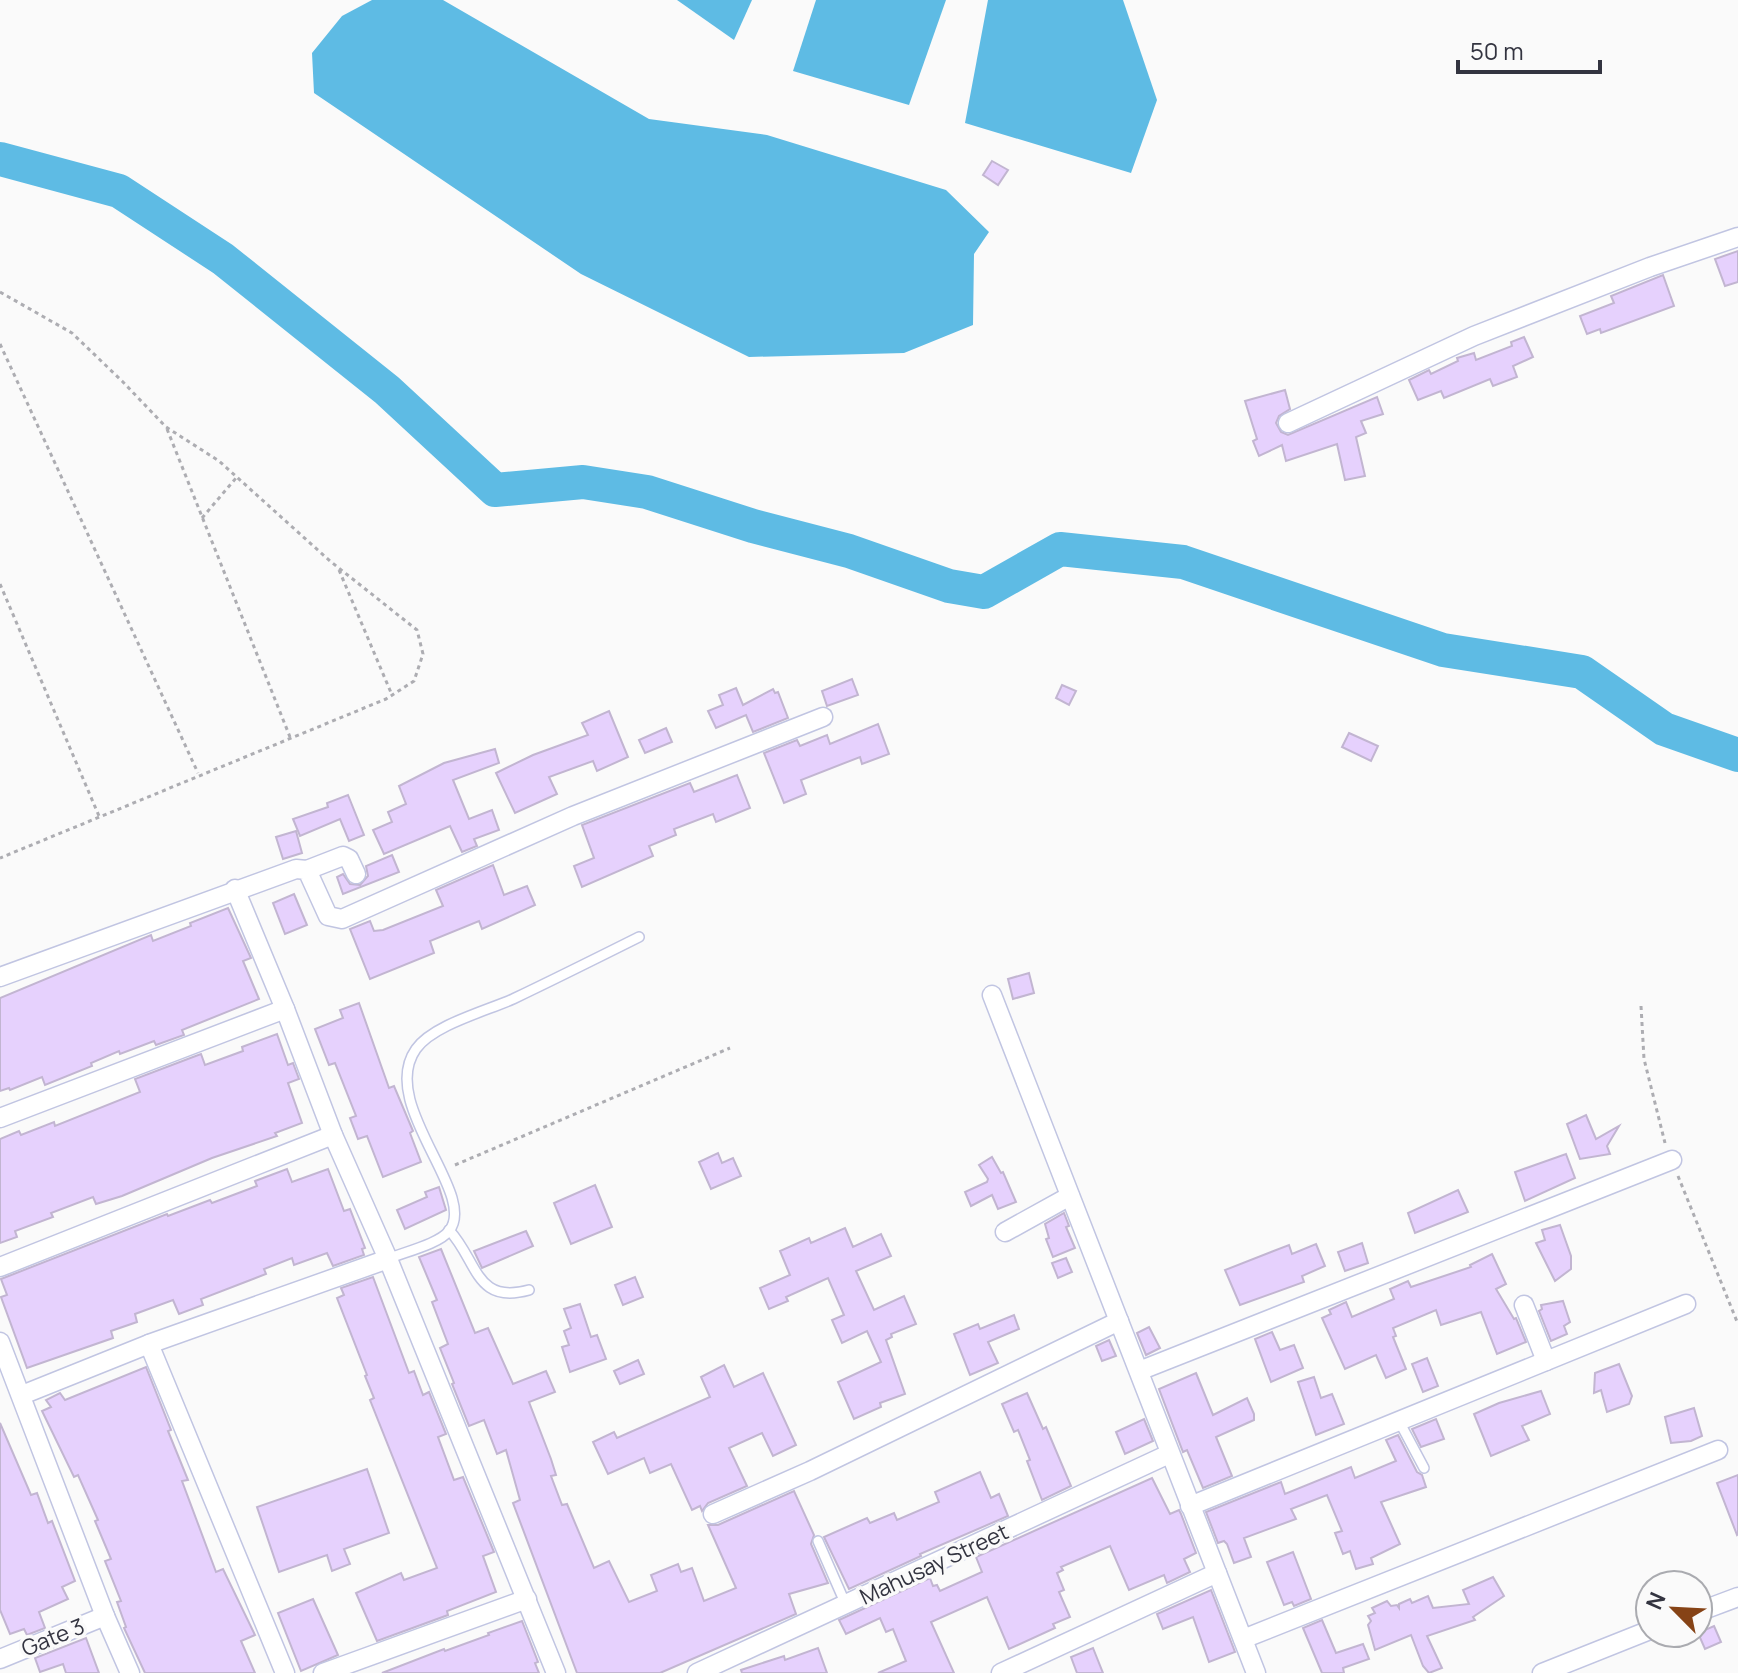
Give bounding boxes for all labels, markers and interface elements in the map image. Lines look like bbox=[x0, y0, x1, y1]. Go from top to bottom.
scale bar bbox=[1458, 24, 1600, 74]
text: 50 m bbox=[1470, 34, 1524, 67]
street label: Mahusay Street bbox=[855, 1516, 1013, 1612]
north arrow bbox=[1634, 1569, 1714, 1649]
text: N bbox=[1639, 1588, 1673, 1614]
street label: Gate 3 bbox=[17, 1611, 89, 1663]

